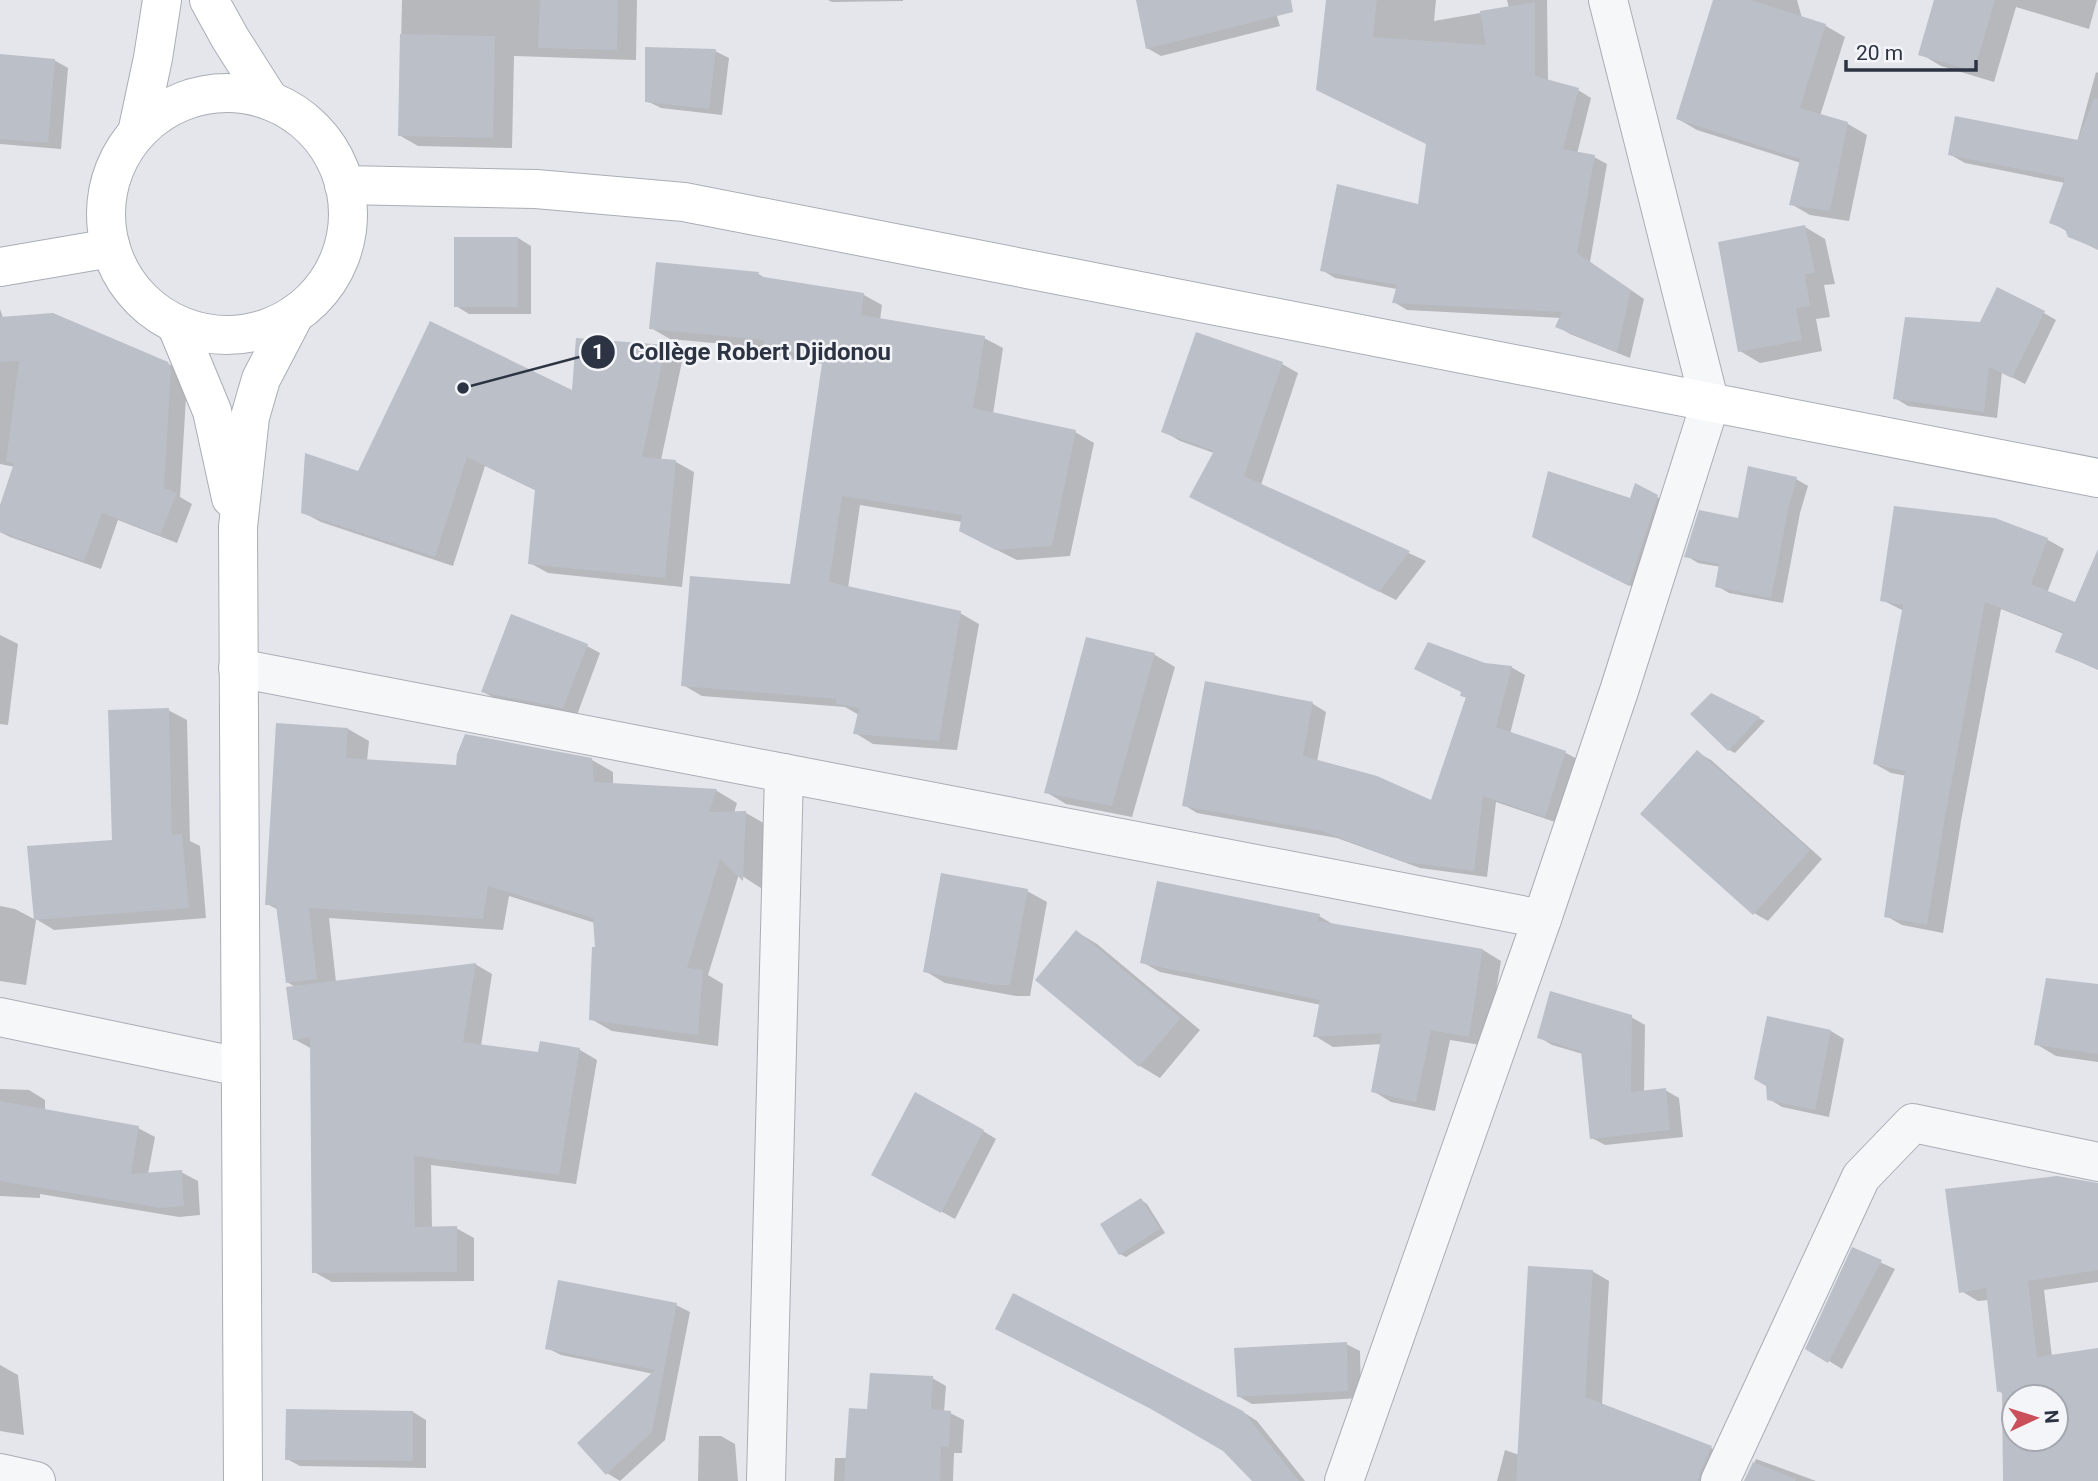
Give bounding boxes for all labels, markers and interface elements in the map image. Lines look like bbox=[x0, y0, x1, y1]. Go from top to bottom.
scale bar bbox=[1846, 28, 1976, 72]
text: 20 m bbox=[1856, 41, 1903, 65]
callout: Collège Robert Djidonou bbox=[580, 329, 905, 374]
text: Collège Robert Djidonou bbox=[629, 338, 891, 366]
text: 1 bbox=[592, 340, 604, 364]
north arrow bbox=[2000, 1383, 2070, 1453]
text: N bbox=[2040, 1409, 2063, 1424]

